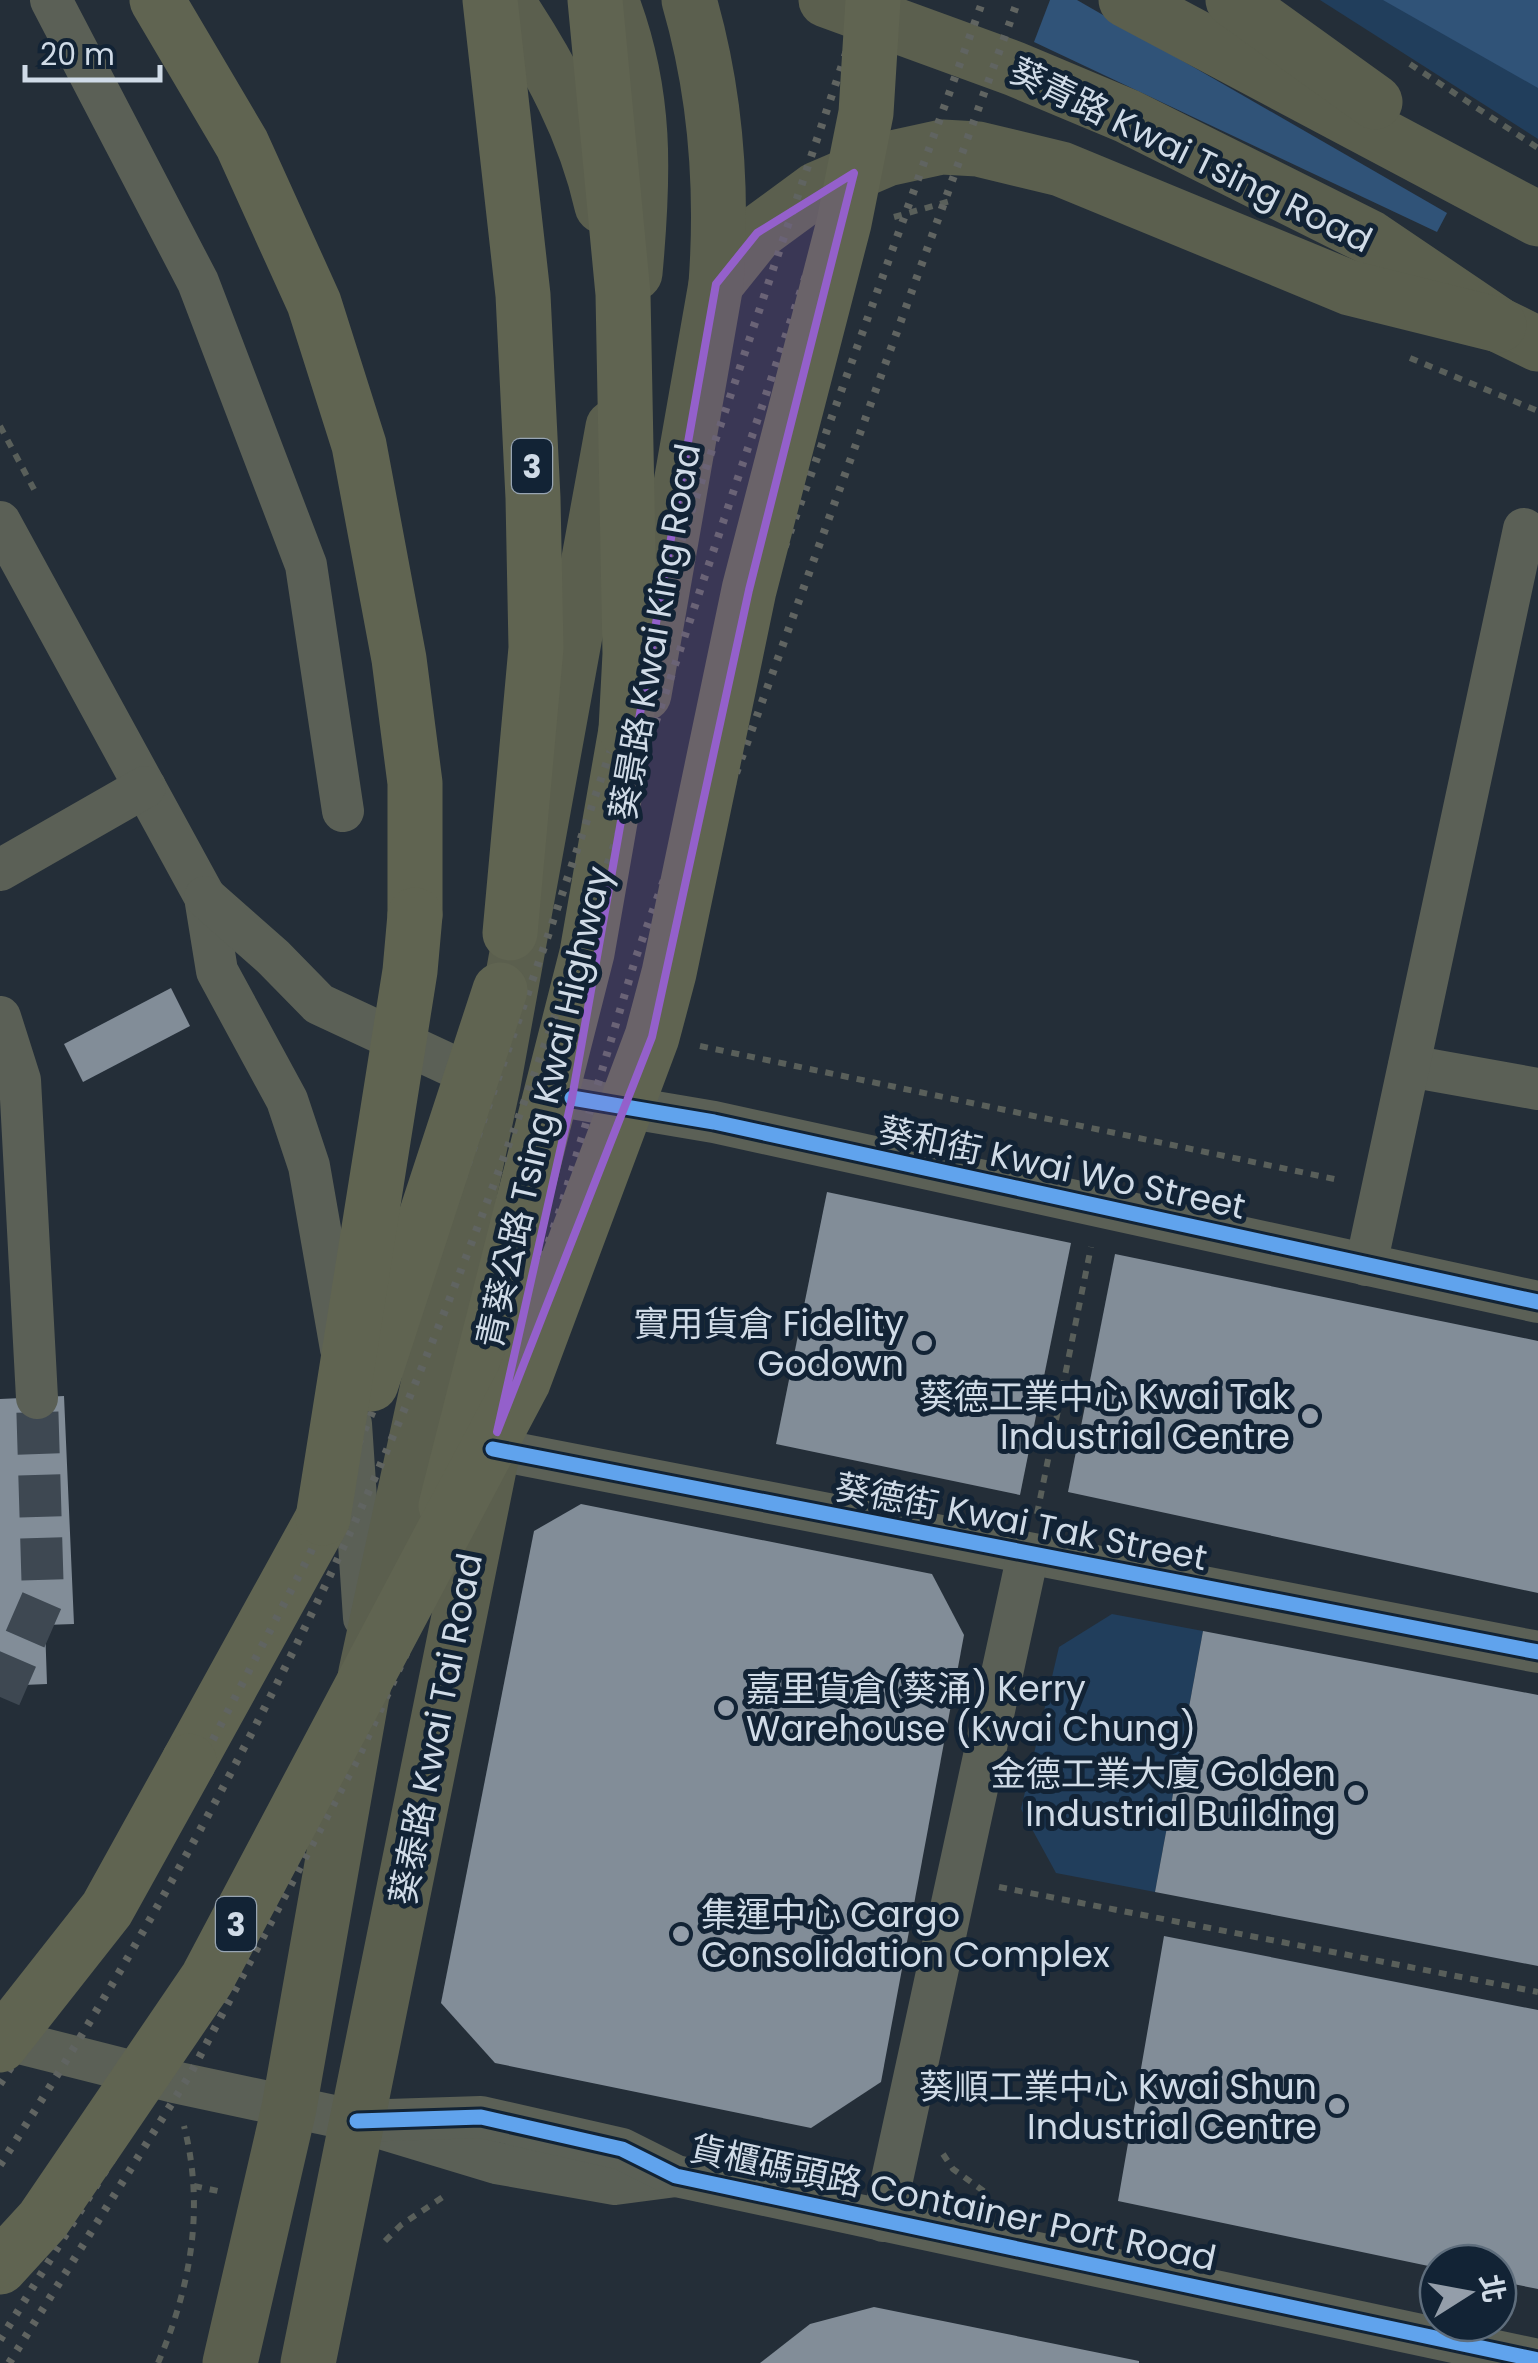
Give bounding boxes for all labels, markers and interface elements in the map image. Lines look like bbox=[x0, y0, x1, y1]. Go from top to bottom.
scale bar bbox=[25, 20, 160, 82]
text: 20 m bbox=[40, 33, 115, 76]
street label: 葵青路 Kwai Tsing Road bbox=[1001, 46, 1381, 264]
road number: 3 bbox=[512, 439, 552, 493]
street label: 葵景路 Kwai King Road bbox=[598, 440, 712, 824]
street label: 青葵公路 Tsing Kwai Highway bbox=[465, 861, 623, 1353]
street label: 葵和街 Kwai Wo Street bbox=[874, 1105, 1250, 1231]
place label: 實用貨倉 Fidelity Godown bbox=[633, 1299, 904, 1388]
marker: 實用貨倉 Fidelity Godown bbox=[913, 1332, 935, 1354]
place label: 葵德工業中心 Kwai Tak Industrial Centre bbox=[919, 1372, 1290, 1461]
marker: 葵德工業中心 Kwai Tak Industrial Centre bbox=[1299, 1405, 1321, 1427]
street label: 葵德街 Kwai Tak Street bbox=[831, 1462, 1211, 1582]
street label: 葵泰路 Kwai Tai Road bbox=[378, 1549, 494, 1909]
place label: 嘉里貨倉(葵涌) Kerry Warehouse (Kwai Chung) bbox=[746, 1664, 1196, 1753]
marker: 嘉里貨倉(葵涌) Kerry Warehouse (Kwai Chung) bbox=[715, 1697, 737, 1719]
place label: 金德工業大廈 Golden Industrial Building bbox=[991, 1749, 1336, 1838]
marker: 金德工業大廈 Golden Industrial Building bbox=[1345, 1782, 1367, 1804]
place label: 集運中心 Cargo Consolidation Complex bbox=[701, 1890, 1110, 1979]
road number: 3 bbox=[216, 1897, 256, 1951]
marker: 集運中心 Cargo Consolidation Complex bbox=[670, 1923, 692, 1945]
place label: 葵順工業中心 Kwai Shun Industrial Centre bbox=[919, 2062, 1317, 2151]
marker: 葵順工業中心 Kwai Shun Industrial Centre bbox=[1326, 2095, 1348, 2117]
street label: 貨櫃碼頭路 Container Port Road bbox=[686, 2123, 1220, 2283]
north arrow bbox=[1418, 2243, 1518, 2343]
text: 北 bbox=[1470, 2271, 1514, 2306]

